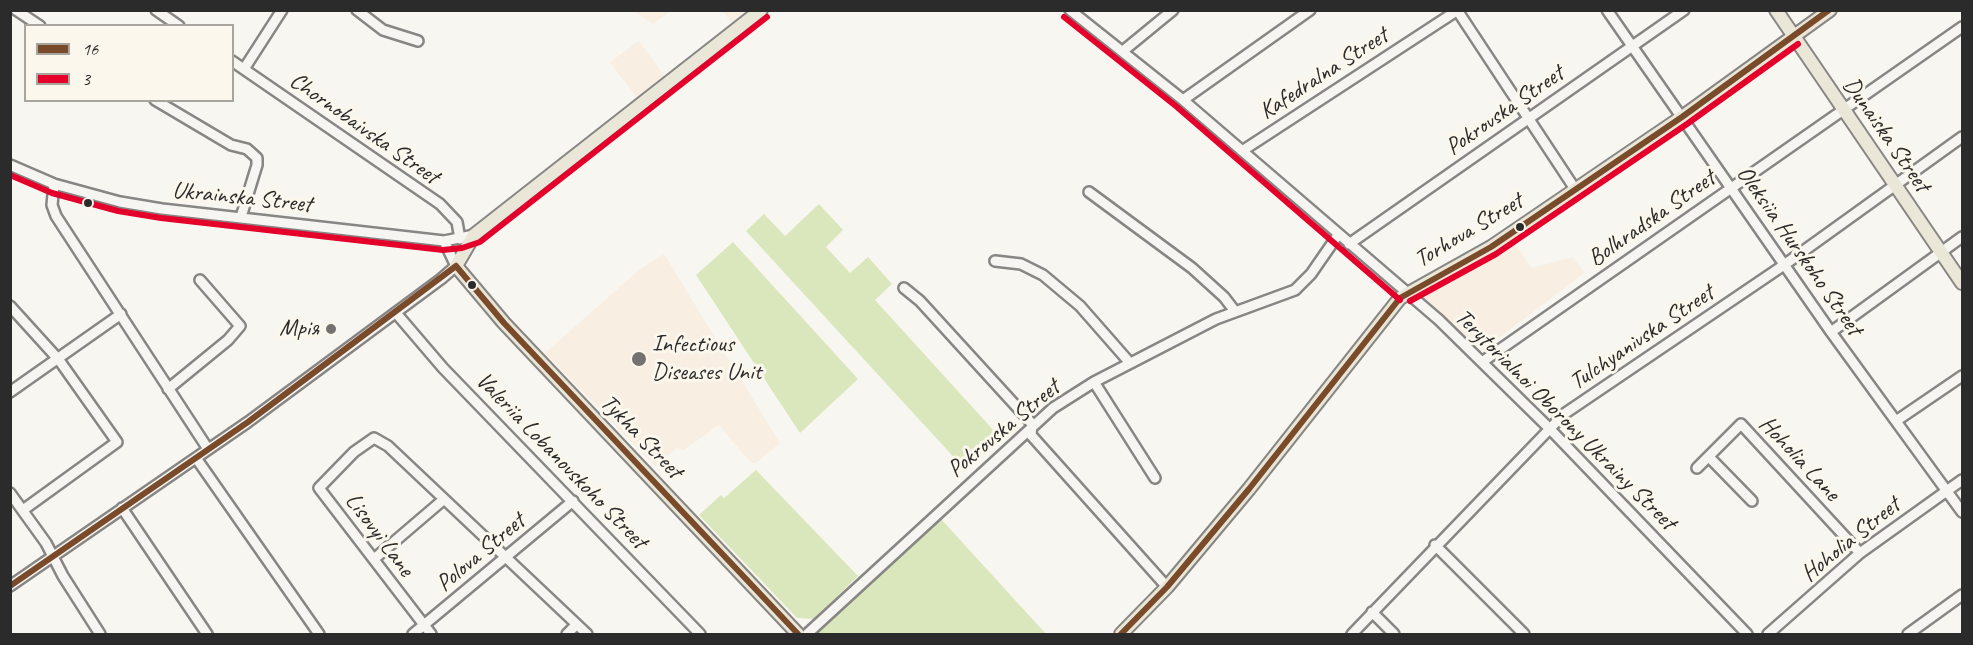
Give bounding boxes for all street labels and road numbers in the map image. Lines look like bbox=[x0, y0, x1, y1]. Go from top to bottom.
street label: Kafedralna Street bbox=[1254, 22, 1394, 126]
street label: Pokrovska Street bbox=[1440, 60, 1570, 162]
street label: Chornobaivska Street bbox=[284, 67, 444, 191]
street label: Dunaiska Street bbox=[1836, 72, 1936, 198]
street label: Oleksiia Hurskoho Street bbox=[1730, 161, 1868, 341]
street label: Bolhradska Street bbox=[1583, 165, 1721, 273]
street label: Ukrainska Street bbox=[171, 176, 313, 220]
street label: Torhova Street bbox=[1410, 187, 1528, 275]
street label: Tulchyanivska Street bbox=[1564, 279, 1720, 397]
street label: Terytorialnoi Oborony Ukrainy Street bbox=[1448, 303, 1682, 537]
street label: Valeriia Lobanovskoho Street bbox=[469, 367, 653, 555]
street label: Pokrovska Street bbox=[942, 374, 1066, 484]
street label: Tykha Street bbox=[594, 389, 688, 485]
street label: Hoholia Lane bbox=[1752, 411, 1846, 507]
street label: Lisovyi Lane bbox=[338, 487, 420, 583]
street label: Hoholia Street bbox=[1796, 491, 1906, 589]
street label: Polova Street bbox=[431, 507, 531, 599]

